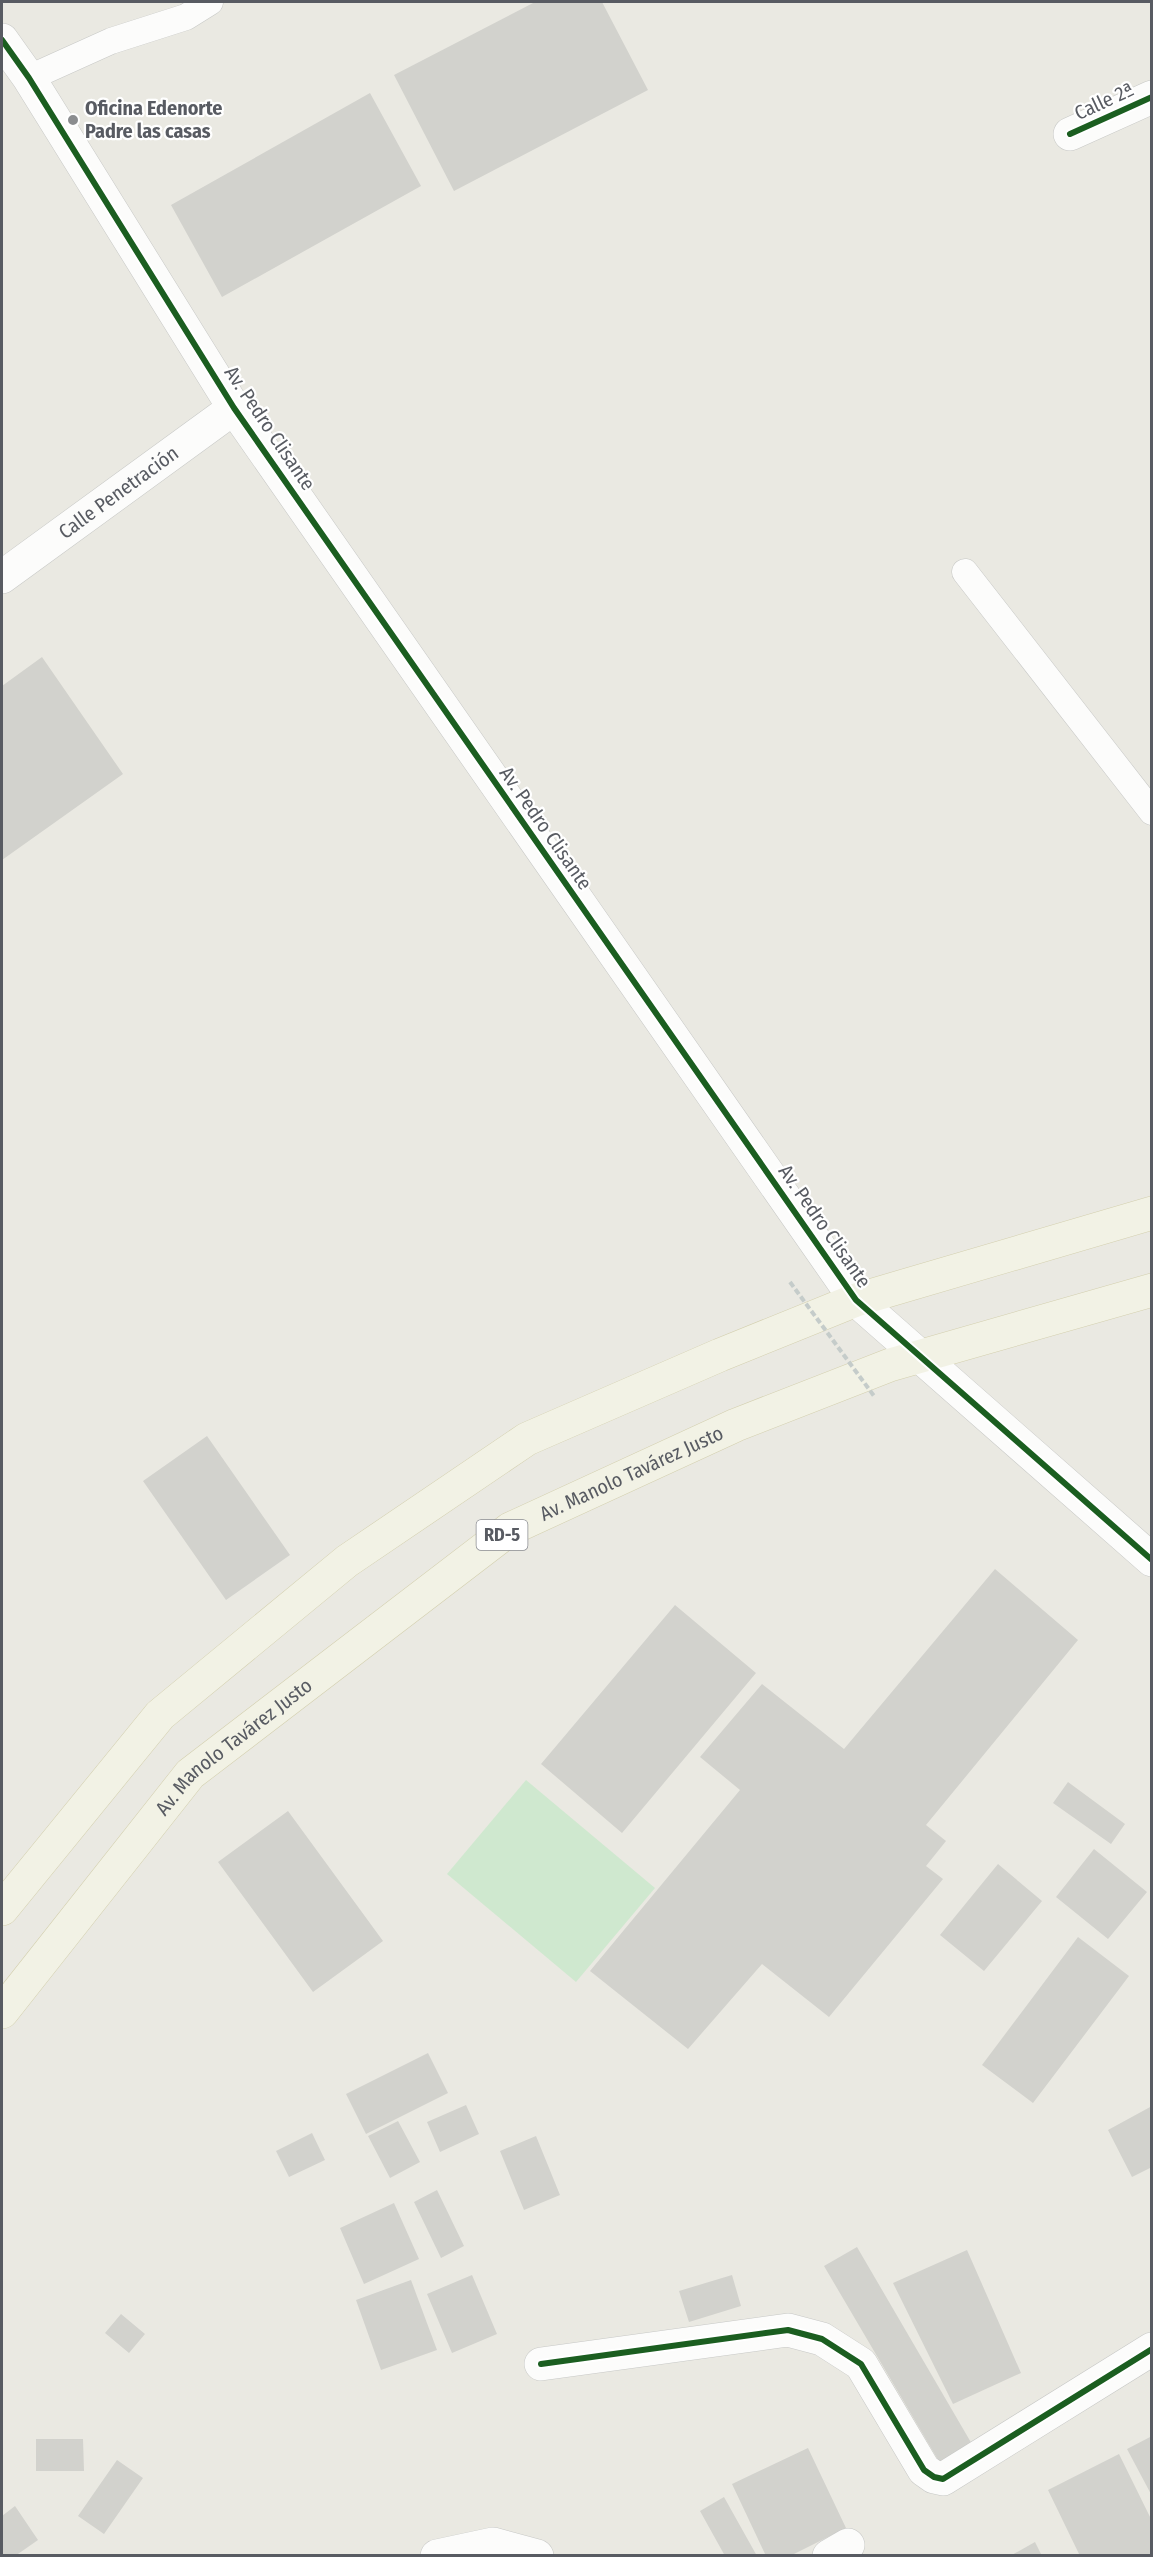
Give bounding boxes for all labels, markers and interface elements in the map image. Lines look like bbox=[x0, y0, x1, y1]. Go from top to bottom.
street label: Calle 2ª bbox=[1071, 77, 1137, 125]
place label: Oficina Edenorte Padre las casas bbox=[85, 96, 222, 143]
marker: Oficina Edenorte Padre las casas bbox=[66, 113, 80, 127]
street label: Av. Pedro Clisante bbox=[220, 361, 320, 495]
street label: Calle Penetración bbox=[54, 441, 183, 544]
street label: Av. Pedro Clisante bbox=[495, 762, 597, 894]
street label: Av. Pedro Clisante bbox=[774, 1160, 876, 1292]
street label: Av. Manolo Tavárez Justo bbox=[536, 1421, 727, 1526]
road number: RD-5 bbox=[476, 1520, 528, 1550]
street label: Av. Manolo Tavárez Justo bbox=[150, 1673, 317, 1820]

